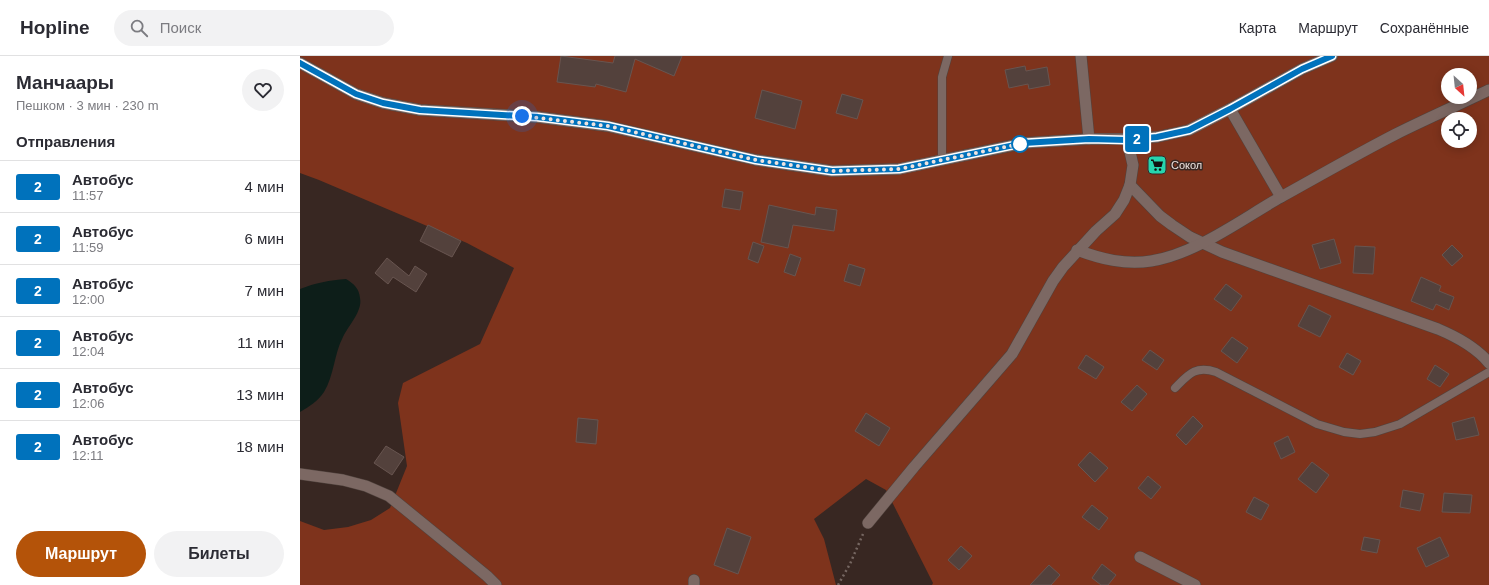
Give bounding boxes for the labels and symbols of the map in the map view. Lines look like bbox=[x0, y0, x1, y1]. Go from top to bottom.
north arrow bbox=[1441, 68, 1477, 104]
your location bbox=[512, 106, 532, 126]
line badge: 2 bbox=[1124, 126, 1150, 152]
unlabelled marker bbox=[1011, 135, 1029, 153]
supermarket icon: Сокол bbox=[1146, 154, 1168, 176]
place label: Сокол bbox=[1171, 159, 1202, 171]

